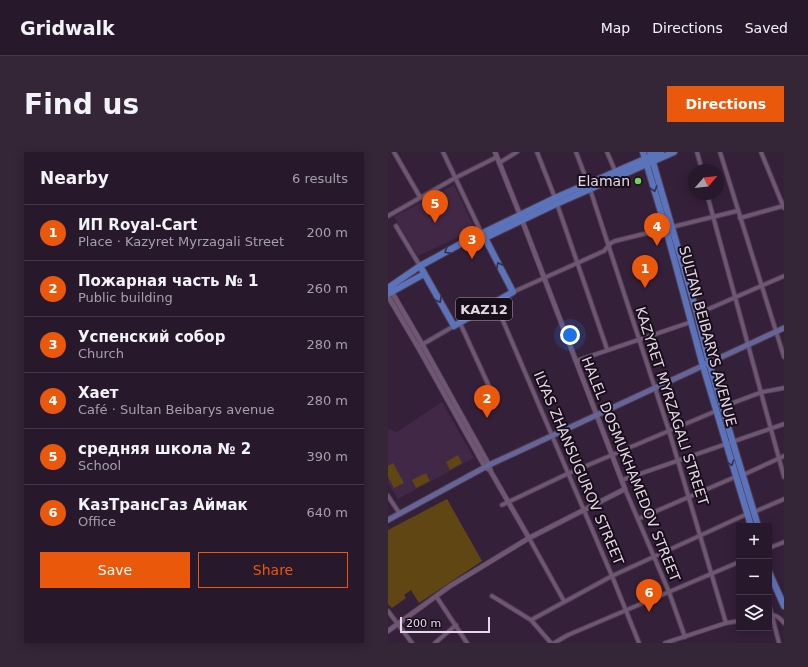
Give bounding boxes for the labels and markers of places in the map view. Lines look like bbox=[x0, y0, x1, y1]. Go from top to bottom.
place label: Elaman bbox=[578, 173, 630, 189]
marker: Elaman bbox=[633, 176, 643, 186]
pin: 5 bbox=[422, 190, 448, 223]
pin: 4 bbox=[644, 213, 670, 246]
pin: 3 bbox=[459, 226, 485, 259]
pin: 1 bbox=[632, 255, 658, 288]
pin: 2 bbox=[474, 385, 500, 418]
pin: 6 bbox=[636, 579, 662, 612]

